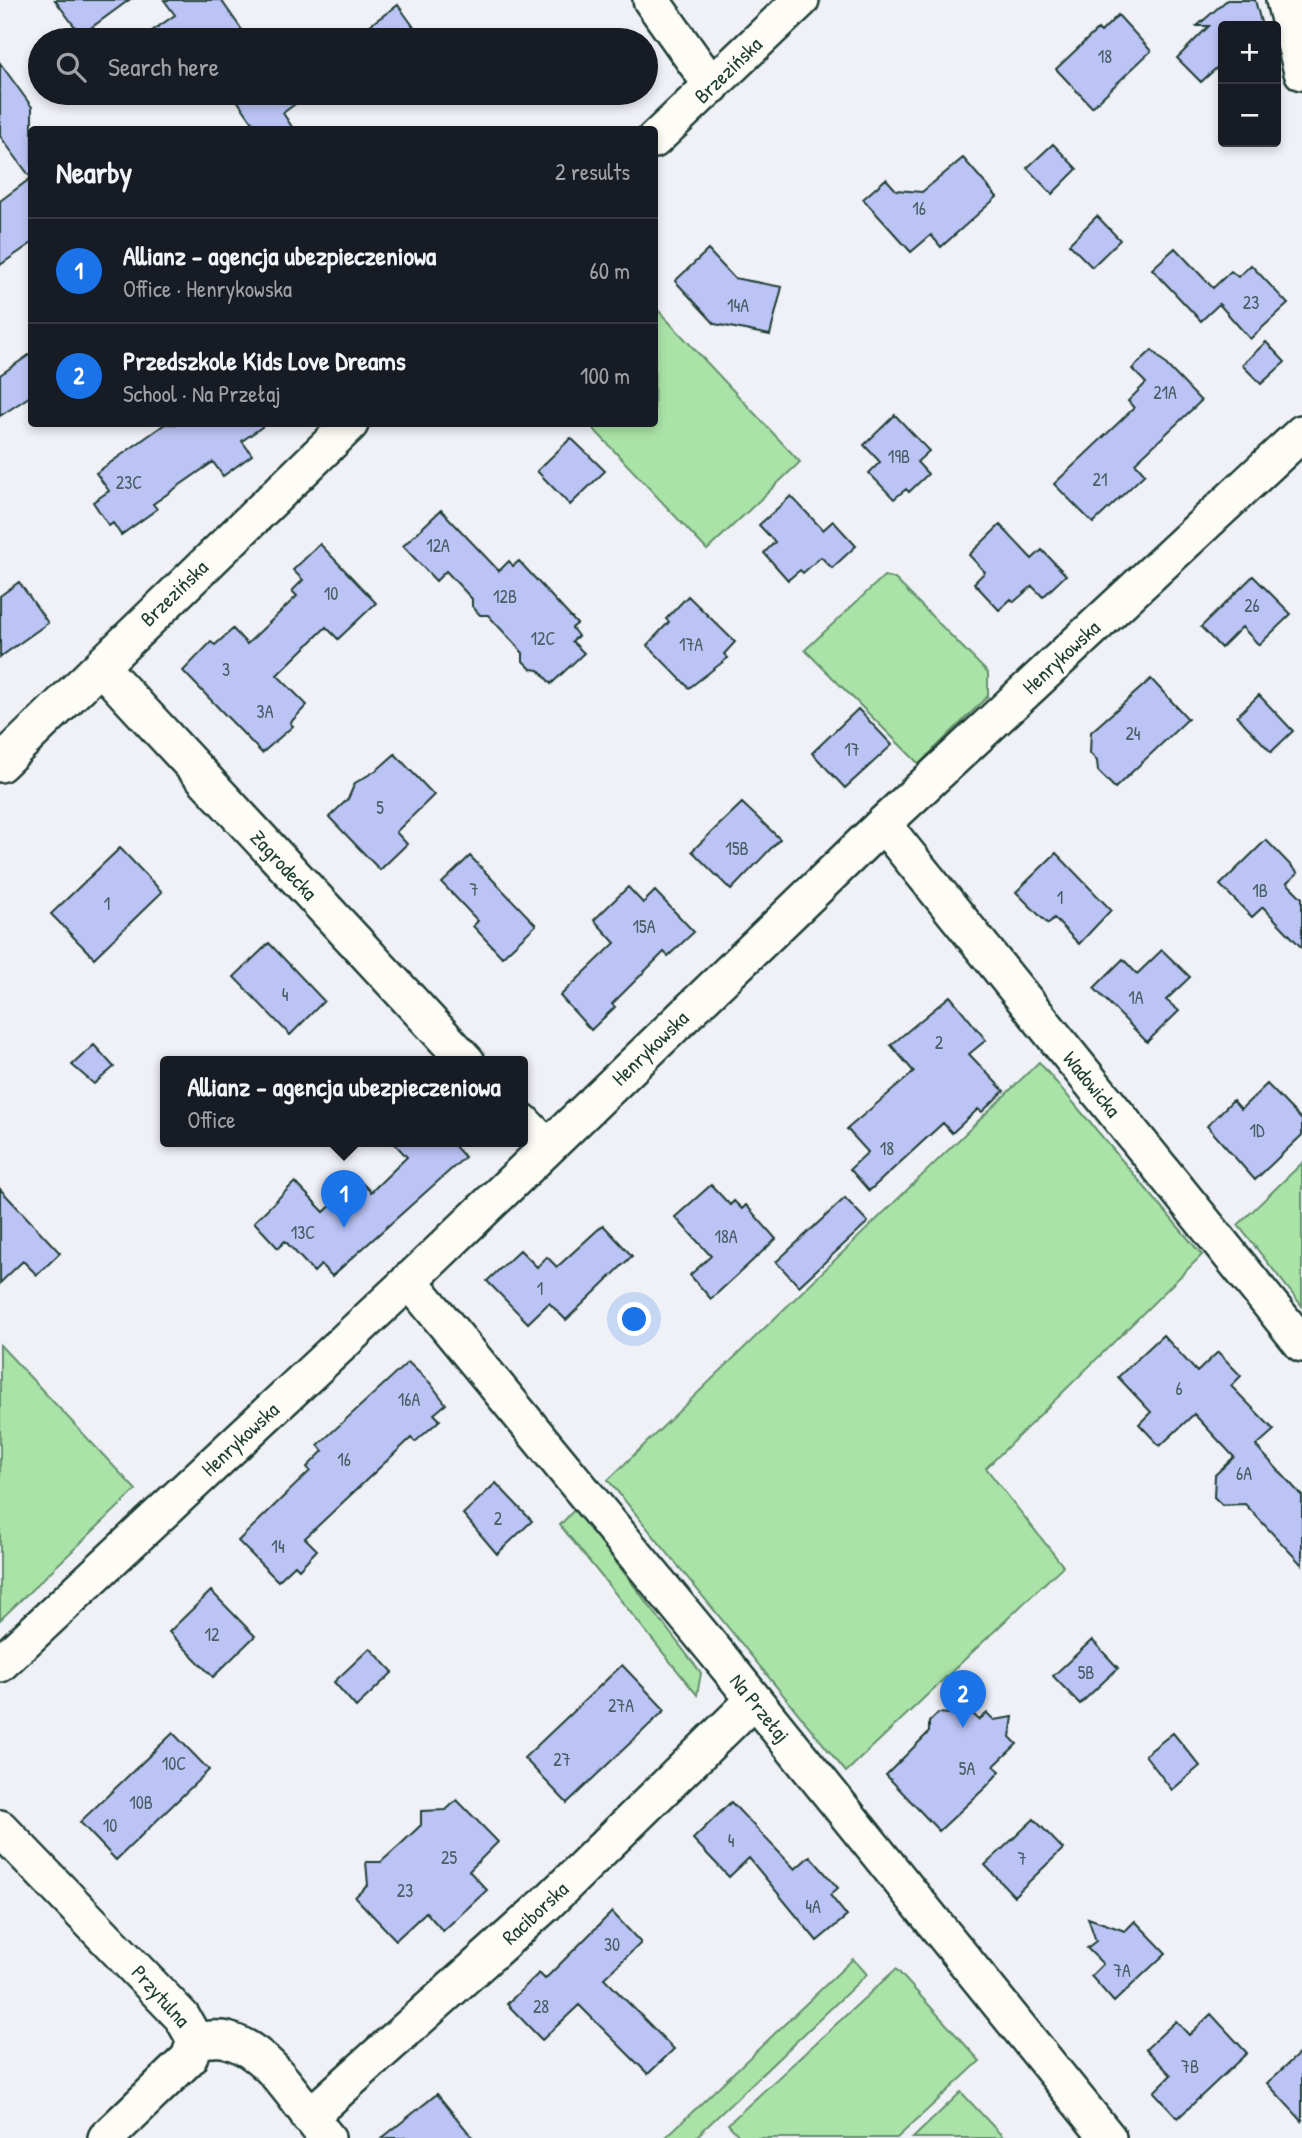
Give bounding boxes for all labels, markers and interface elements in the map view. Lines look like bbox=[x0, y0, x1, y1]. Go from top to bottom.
map controls bbox=[1218, 21, 1281, 147]
button: + bbox=[1218, 21, 1281, 84]
search box bbox=[28, 28, 658, 105]
street label: Brzezińska bbox=[688, 30, 768, 110]
house number: 18 bbox=[1098, 44, 1112, 69]
icon: search bbox=[52, 48, 90, 86]
text: Search here bbox=[108, 49, 219, 84]
button: − bbox=[1218, 84, 1281, 147]
text: Nearby bbox=[56, 152, 132, 192]
text: 2 results bbox=[555, 156, 630, 187]
house number: 16 bbox=[912, 196, 926, 221]
text: Allianz - agencja ubezpieczeniowa bbox=[123, 238, 436, 273]
text: 1 bbox=[75, 255, 83, 286]
text: 60 m bbox=[590, 255, 630, 286]
text: Office · Henrykowska bbox=[123, 273, 292, 304]
house number: 23 bbox=[1243, 290, 1259, 315]
house number: 14A bbox=[727, 293, 749, 318]
text: Przedszkole Kids Love Dreams bbox=[123, 343, 406, 378]
text: 2 bbox=[74, 360, 84, 391]
text: 100 m bbox=[580, 360, 630, 391]
text: School · Na Przełaj bbox=[123, 378, 281, 409]
house number: 21A bbox=[1153, 380, 1177, 405]
house number: 19B bbox=[888, 444, 910, 469]
house number: 21 bbox=[1093, 467, 1107, 492]
house number: 23C bbox=[116, 470, 142, 495]
house number: 12A bbox=[426, 533, 450, 558]
street label: Brzezińska bbox=[134, 553, 214, 633]
house number: 10 bbox=[324, 581, 338, 606]
house number: 12B bbox=[493, 584, 517, 609]
house number: 26 bbox=[1244, 593, 1260, 618]
street label: Henrykowska bbox=[1016, 613, 1106, 701]
house number: 12C bbox=[531, 626, 556, 651]
house number: 17A bbox=[679, 632, 703, 657]
house number: 3 bbox=[222, 657, 230, 682]
house number: 3A bbox=[257, 699, 274, 724]
house number: 24 bbox=[1125, 721, 1141, 746]
house number: 17 bbox=[844, 737, 860, 762]
house number: 5 bbox=[376, 795, 384, 820]
street label: Zagrodecka bbox=[244, 824, 324, 906]
house number: 15B bbox=[725, 836, 749, 861]
house number: 7 bbox=[470, 877, 479, 902]
house number: 1B bbox=[1252, 878, 1268, 903]
house number: 1 bbox=[1057, 885, 1063, 910]
house number: 1 bbox=[104, 891, 110, 916]
house number: 15A bbox=[633, 914, 656, 939]
house number: 4 bbox=[282, 982, 289, 1007]
house number: 1A bbox=[1128, 985, 1144, 1010]
street label: Henrykowska bbox=[605, 1004, 695, 1092]
house number: 2 bbox=[935, 1030, 944, 1055]
street label: Wadowicka bbox=[1056, 1045, 1128, 1123]
popup bbox=[160, 1056, 528, 1147]
text: Allianz - agencja ubezpieczeniowa bbox=[187, 1069, 501, 1104]
text: Office bbox=[187, 1104, 235, 1135]
house number: 1D bbox=[1249, 1118, 1265, 1143]
house number: 18 bbox=[880, 1136, 894, 1161]
pin: 1 bbox=[321, 1170, 367, 1228]
house number: 13C bbox=[291, 1220, 315, 1245]
house number: 18A bbox=[714, 1224, 738, 1249]
house number: 1 bbox=[537, 1276, 543, 1301]
your location bbox=[617, 1302, 651, 1336]
house number: 6 bbox=[1175, 1376, 1183, 1401]
house number: 16A bbox=[398, 1387, 420, 1412]
street label: Henrykowska bbox=[195, 1395, 285, 1483]
house number: 16 bbox=[337, 1447, 351, 1472]
house number: 6A bbox=[1236, 1461, 1252, 1486]
house number: 2 bbox=[494, 1506, 503, 1531]
house number: 14 bbox=[271, 1534, 285, 1559]
house number: 12 bbox=[205, 1622, 220, 1647]
house number: 5B bbox=[1078, 1660, 1094, 1685]
street label: Na Przełaj bbox=[723, 1667, 797, 1749]
pin: 2 bbox=[940, 1670, 986, 1728]
house number: 27A bbox=[608, 1693, 634, 1718]
house number: 27 bbox=[553, 1747, 571, 1772]
house number: 10C bbox=[162, 1751, 186, 1776]
house number: 5A bbox=[959, 1756, 975, 1781]
house number: 10B bbox=[129, 1790, 153, 1815]
house number: 10 bbox=[103, 1813, 117, 1838]
house number: 4 bbox=[728, 1828, 735, 1853]
house number: 25 bbox=[441, 1845, 457, 1870]
house number: 7 bbox=[1018, 1846, 1027, 1871]
street label: Raciborska bbox=[496, 1875, 574, 1951]
house number: 23 bbox=[397, 1878, 413, 1903]
house number: 4A bbox=[805, 1894, 821, 1919]
house number: 30 bbox=[604, 1932, 620, 1957]
street label: Przytulna bbox=[125, 1958, 197, 2034]
house number: 7A bbox=[1113, 1958, 1131, 1983]
house number: 28 bbox=[533, 1994, 549, 2019]
house number: 7B bbox=[1181, 2054, 1199, 2079]

